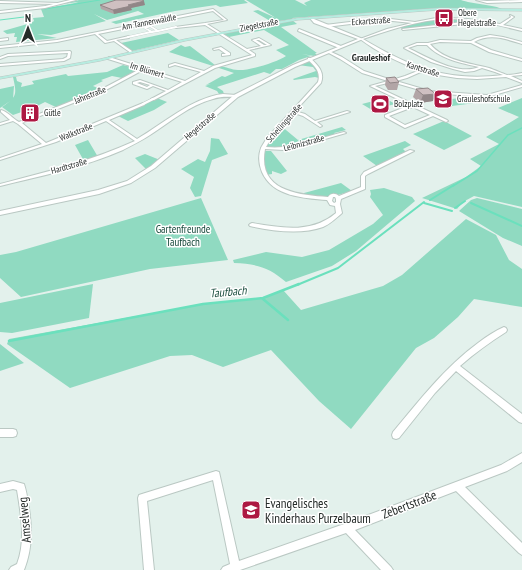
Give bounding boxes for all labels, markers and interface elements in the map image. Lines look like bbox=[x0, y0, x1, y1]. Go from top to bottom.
bus stop icon: Obere Hegelstraße bbox=[433, 7, 455, 29]
place label: Obere Hegelstraße bbox=[458, 7, 496, 28]
north arrow bbox=[8, 8, 48, 48]
text: N bbox=[25, 11, 31, 25]
street label: Am Tannenwäldle bbox=[121, 11, 177, 32]
street label: Eckartstraße bbox=[351, 14, 391, 27]
street label: Ziegelstraße bbox=[239, 15, 279, 34]
district label: Grauleshof bbox=[352, 51, 391, 64]
street label: Kantstraße bbox=[405, 58, 441, 79]
street label: Im Blümert bbox=[129, 59, 166, 80]
street label: Jahnstraße bbox=[71, 83, 108, 106]
school or university icon: Grauleshofschule bbox=[432, 88, 454, 110]
sports icon: Bolzplatz bbox=[369, 93, 391, 115]
place label: Grauleshofschule bbox=[457, 93, 511, 104]
place label: Bolzplatz bbox=[394, 98, 423, 109]
street label: Schellingstraße bbox=[263, 101, 304, 144]
building icon: Gütle bbox=[19, 102, 41, 124]
place label: Gütle bbox=[44, 107, 61, 118]
street label: Hegelstraße bbox=[182, 109, 218, 142]
street label: Walkstraße bbox=[58, 120, 94, 143]
street label: Leibnizstraße bbox=[282, 132, 326, 153]
street label: Hardtstraße bbox=[50, 155, 88, 176]
park label: Gartenfreunde Taufbach bbox=[156, 222, 211, 249]
water label: Taufbach bbox=[209, 282, 248, 301]
street label: Zebertstraße bbox=[379, 486, 439, 523]
place label: Evangelisches Kinderhaus Purzelbaum bbox=[265, 495, 371, 527]
street label: Amselweg bbox=[14, 496, 35, 544]
school or university icon: Evangelisches Kinderhaus Purzelbaum bbox=[240, 499, 262, 521]

